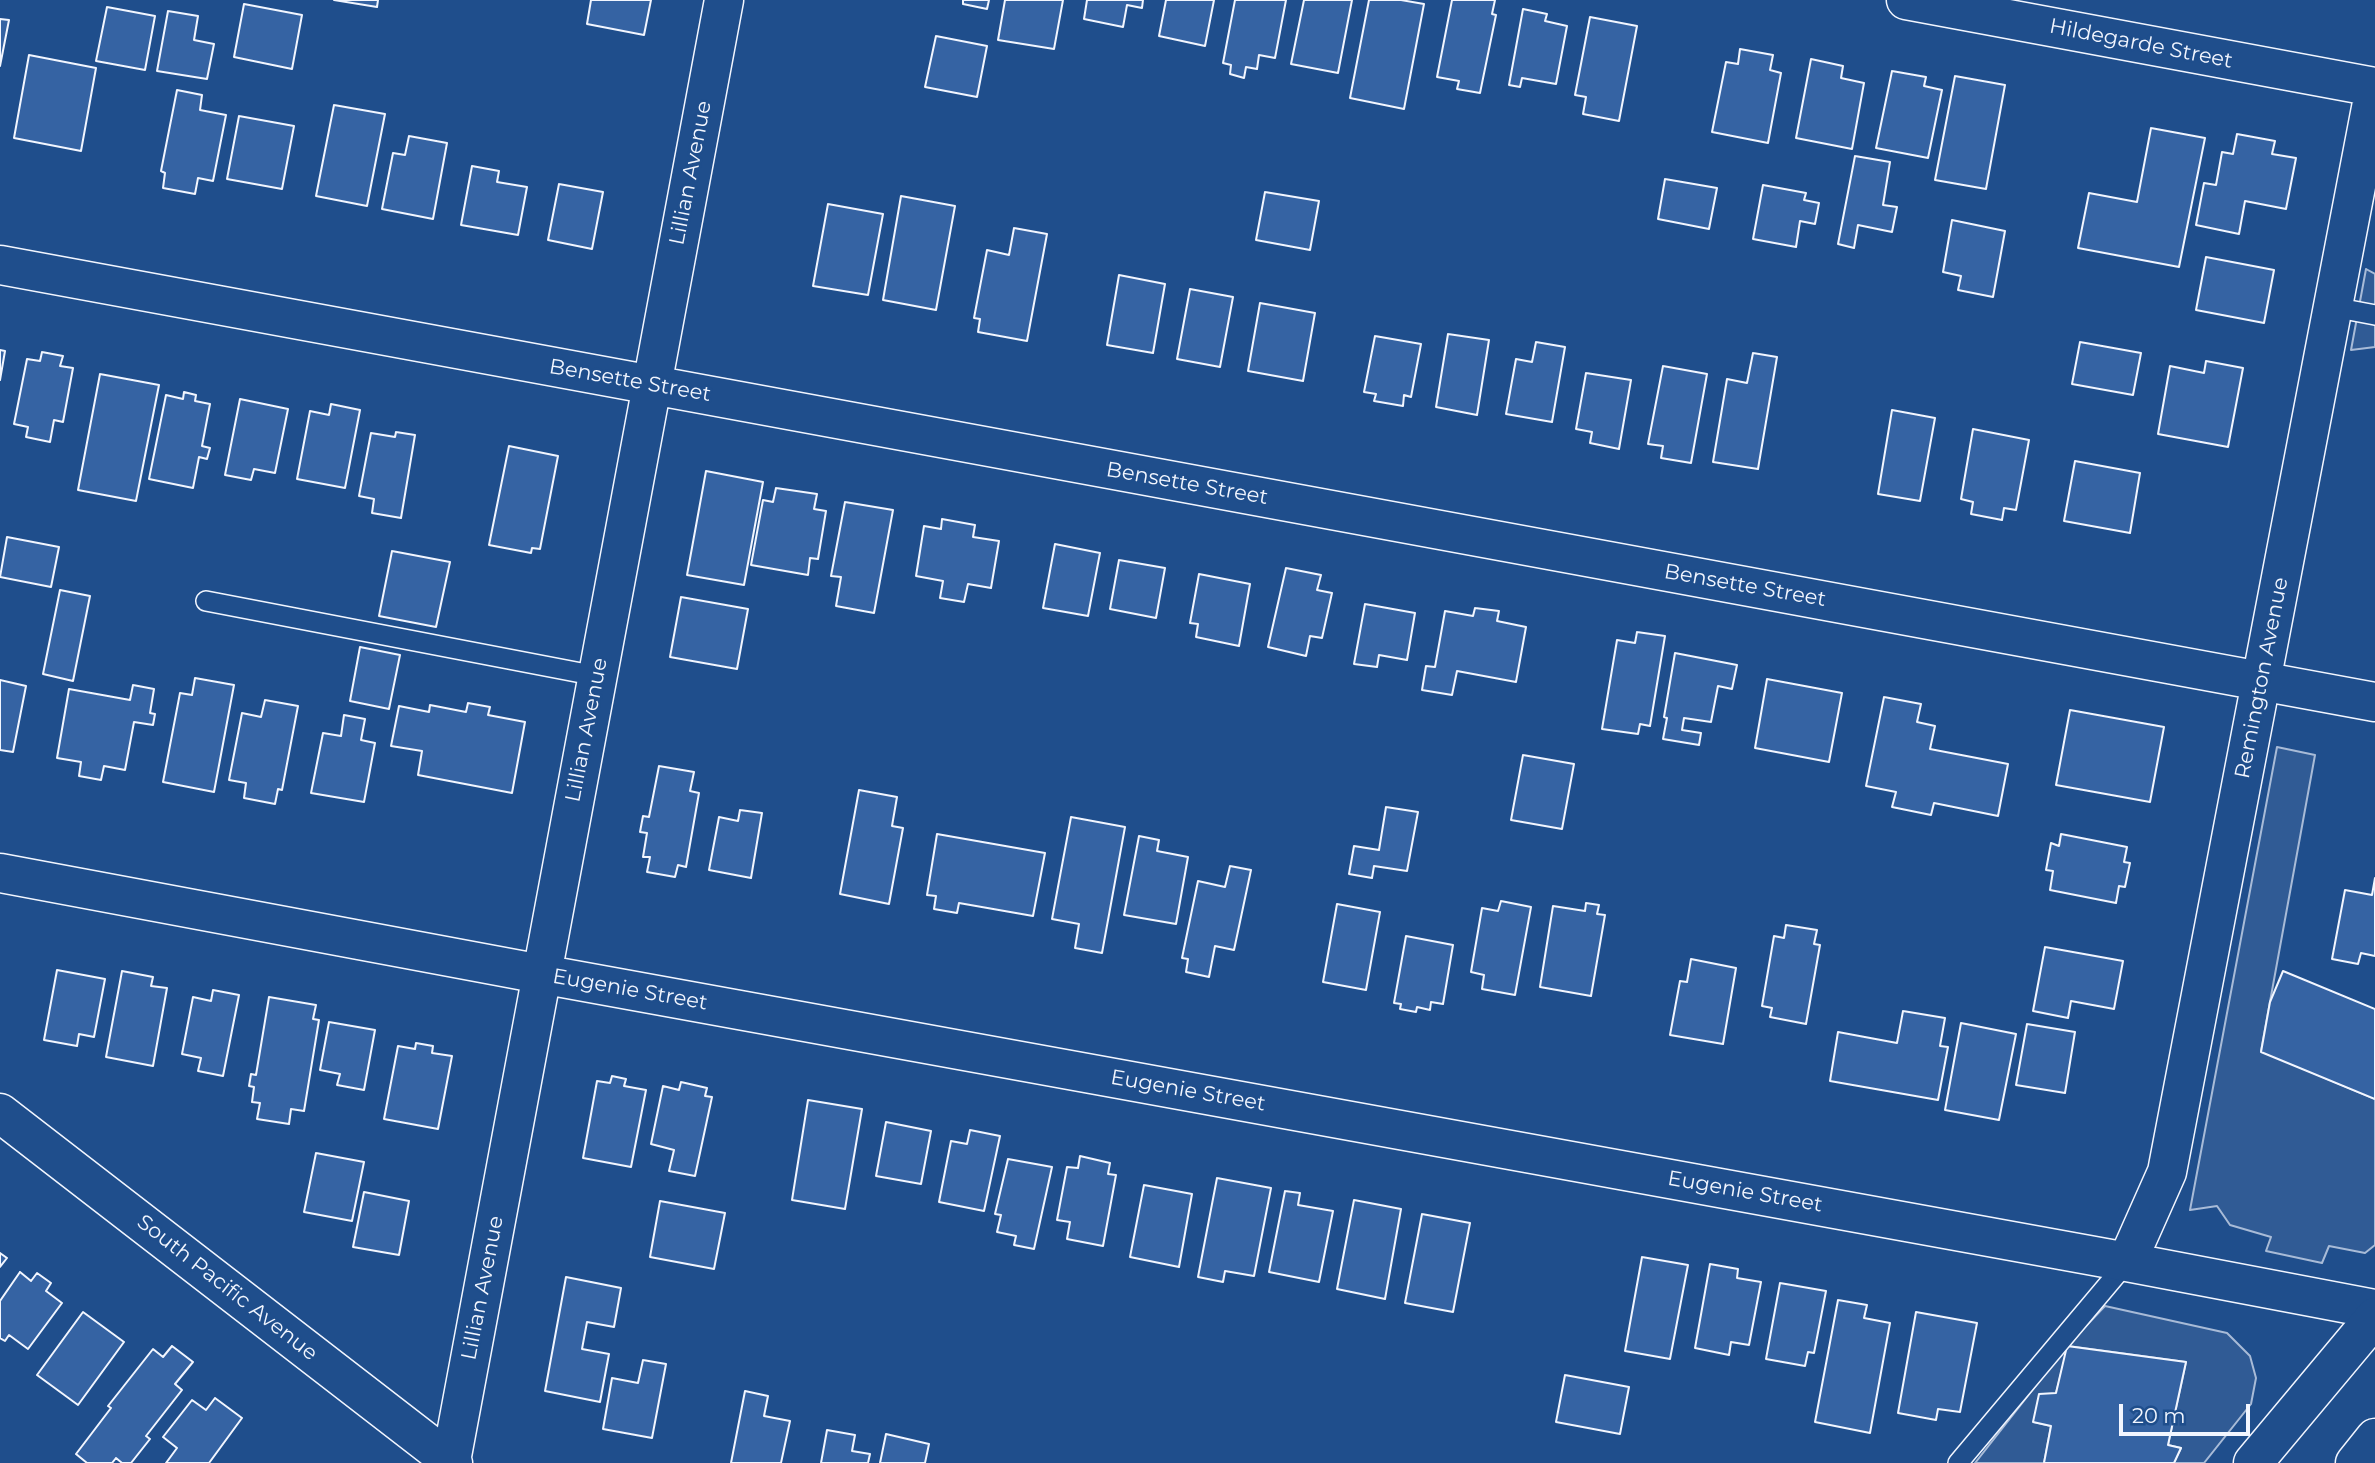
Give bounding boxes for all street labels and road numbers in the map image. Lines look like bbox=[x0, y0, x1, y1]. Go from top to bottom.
street label: Hildegarde Street bbox=[2047, 14, 2235, 74]
street label: Lillian Avenue bbox=[665, 99, 717, 247]
street label: Bensette Street bbox=[547, 354, 713, 408]
street label: Bensette Street bbox=[1104, 457, 1270, 511]
street label: Bensette Street bbox=[1662, 559, 1828, 613]
street label: Remington Avenue bbox=[2230, 575, 2294, 781]
street label: Lillian Avenue bbox=[561, 656, 613, 804]
street label: Eugenie Street bbox=[551, 964, 709, 1016]
street label: Eugenie Street bbox=[1109, 1065, 1267, 1117]
street label: Eugenie Street bbox=[1666, 1166, 1824, 1218]
street label: South Pacific Avenue bbox=[132, 1210, 322, 1366]
street label: Lillian Avenue bbox=[457, 1214, 509, 1362]

